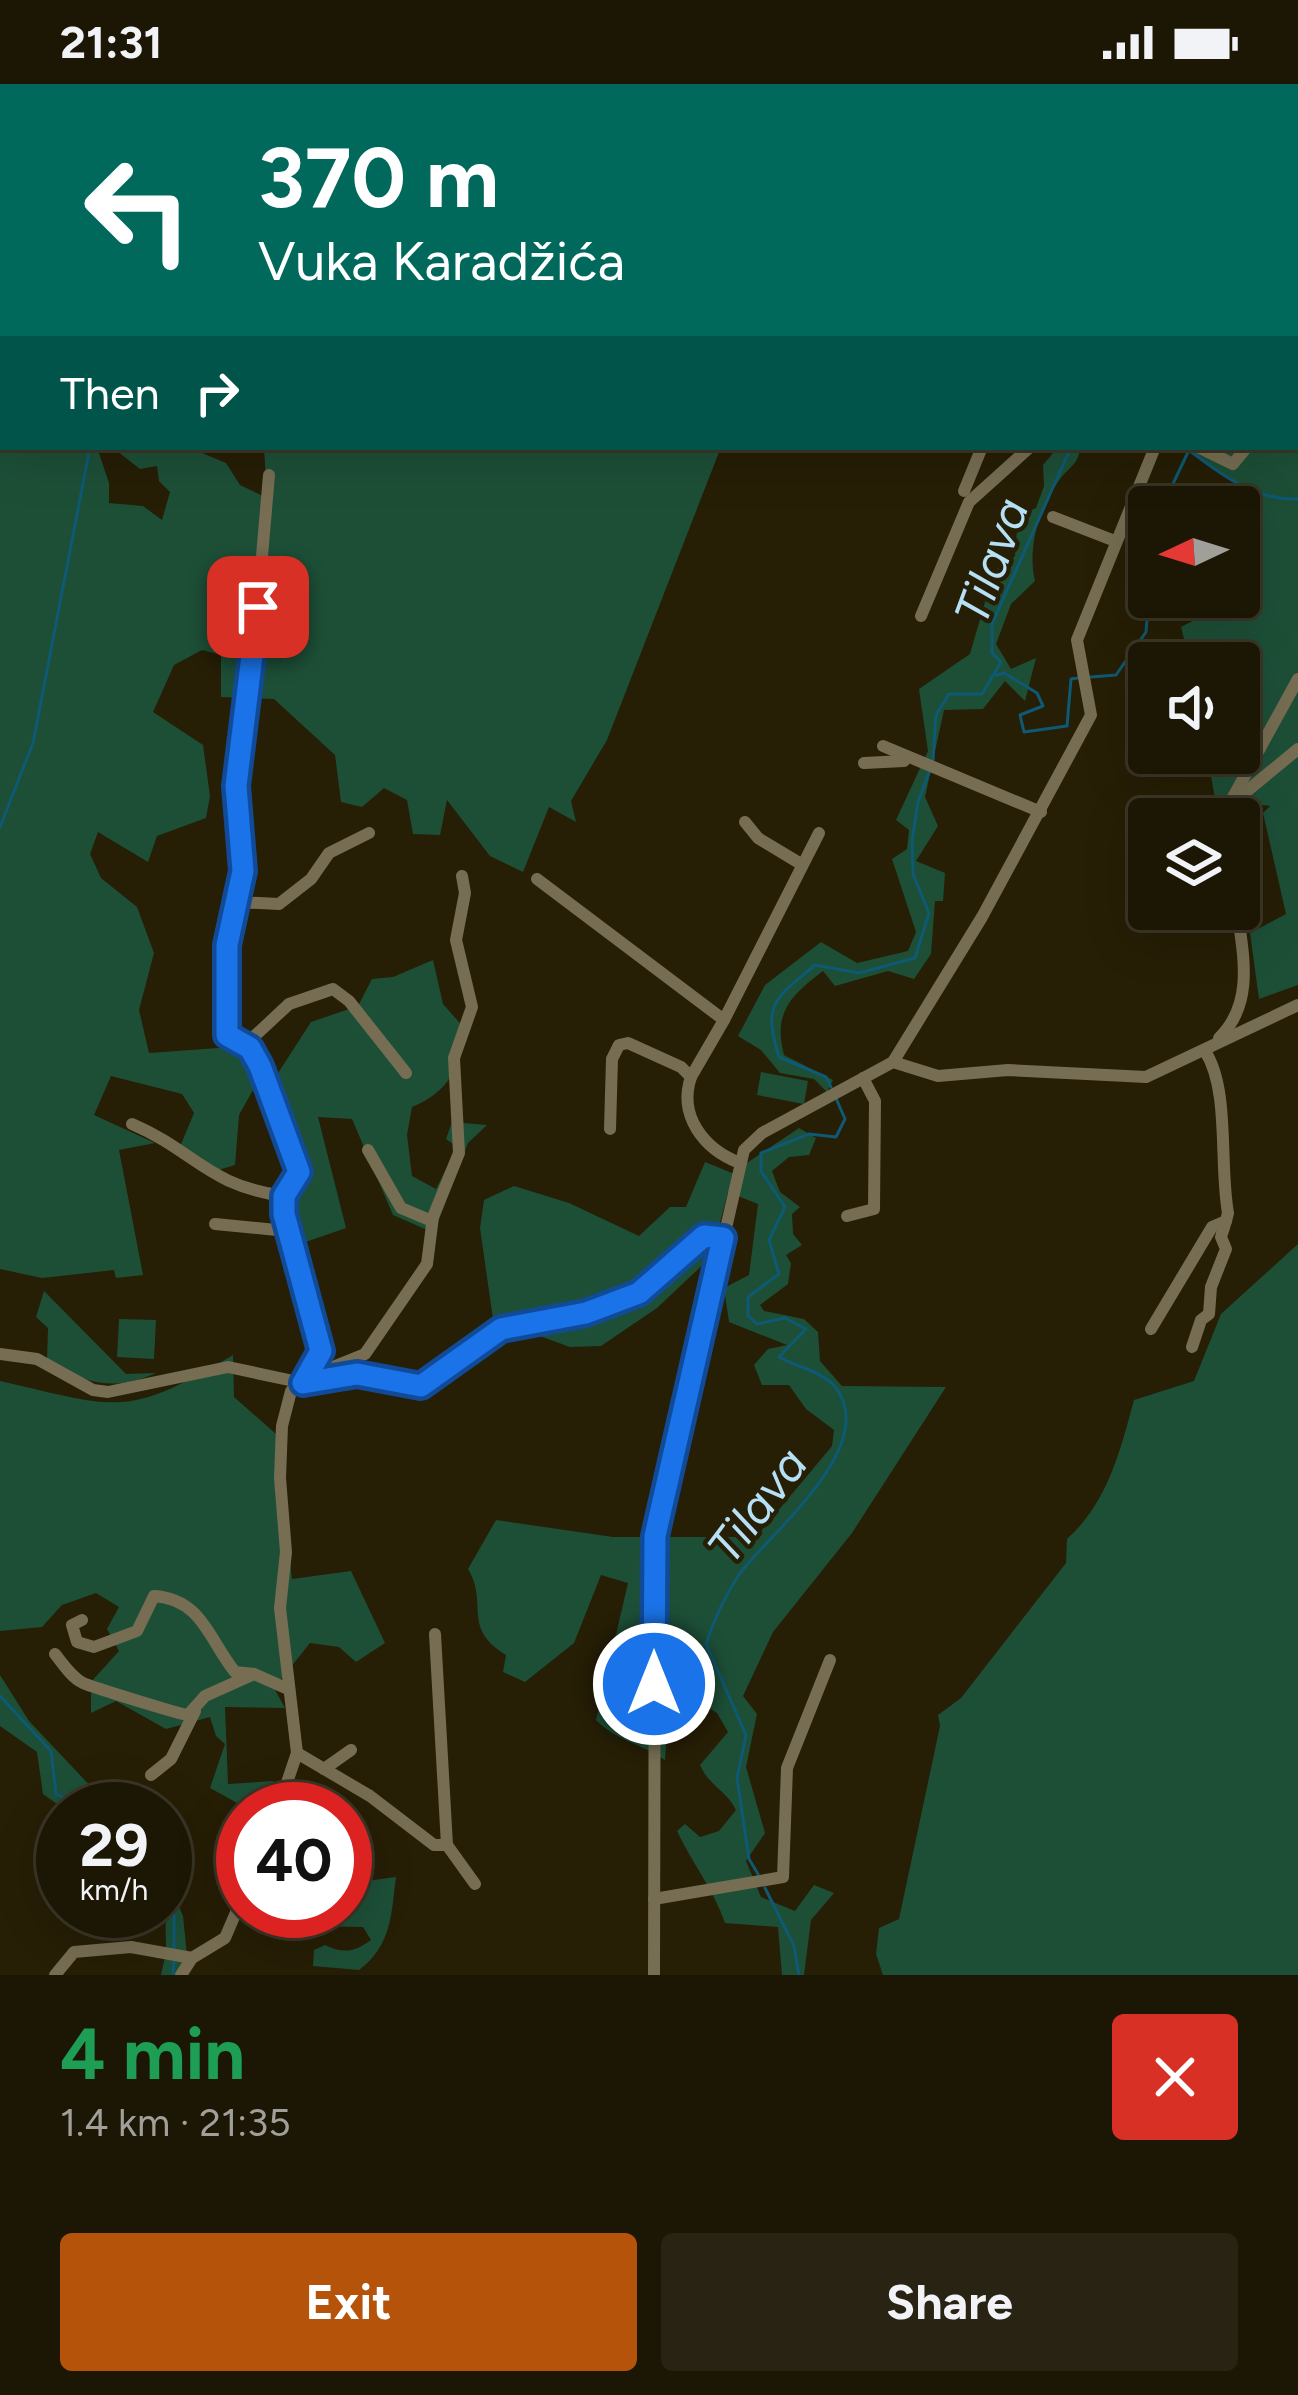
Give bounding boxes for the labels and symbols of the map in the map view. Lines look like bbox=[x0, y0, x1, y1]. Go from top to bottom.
north arrow bbox=[1128, 486, 1260, 618]
water label: Tilava bbox=[942, 490, 1040, 632]
pin bbox=[207, 556, 309, 658]
water label: Tilava bbox=[695, 1436, 819, 1574]
position arrow bbox=[591, 1621, 717, 1747]
speed limit sign: 40 bbox=[216, 1782, 372, 1938]

